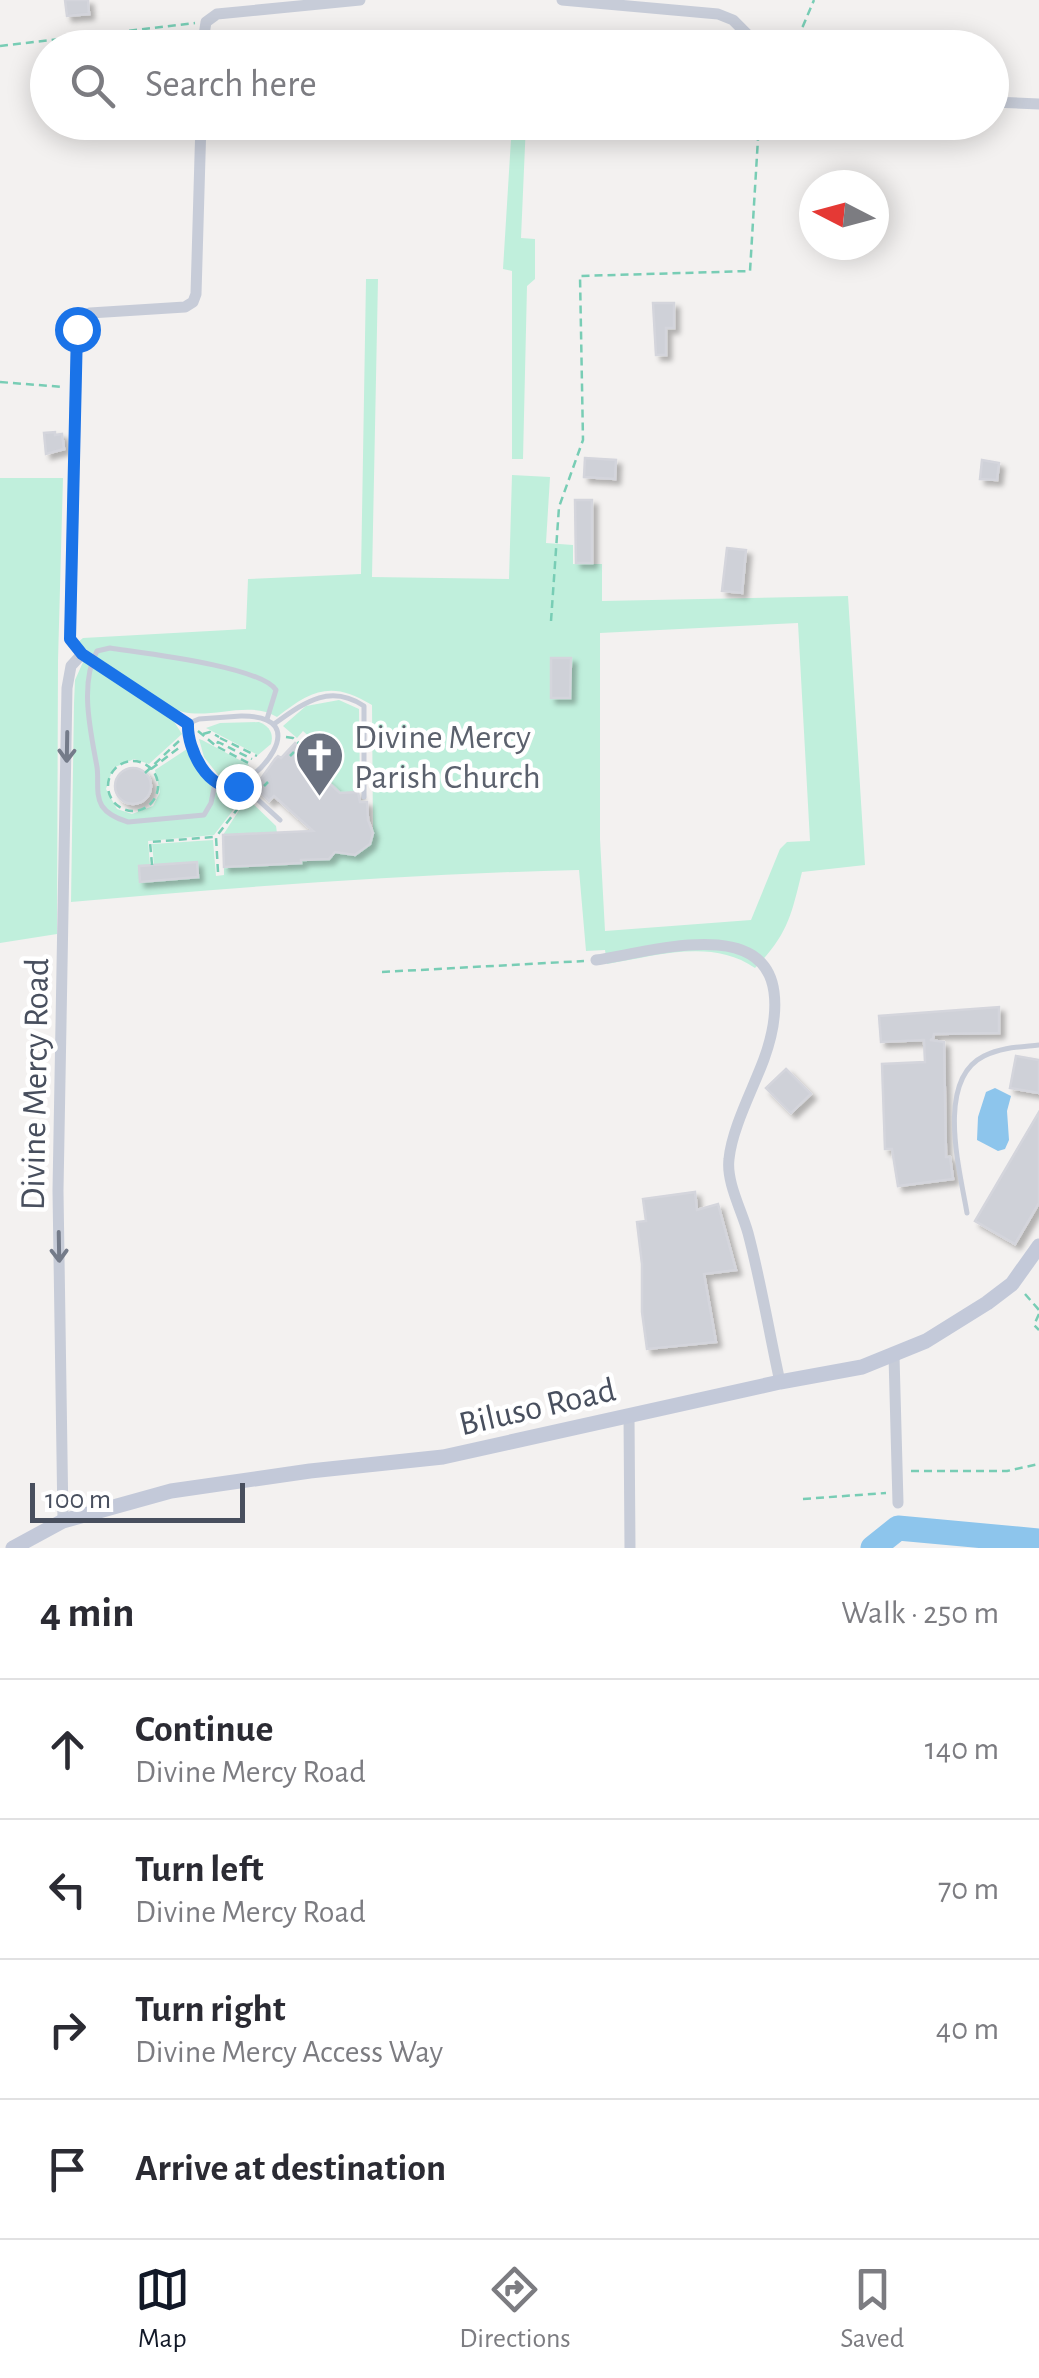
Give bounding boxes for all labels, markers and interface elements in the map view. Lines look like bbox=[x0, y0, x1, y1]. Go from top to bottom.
search box bbox=[30, 30, 1009, 140]
icon: search bbox=[65, 58, 120, 113]
text: Search here bbox=[145, 66, 317, 104]
north arrow bbox=[799, 170, 889, 260]
route start bbox=[55, 307, 101, 353]
place label: Divine Mercy Parish Church bbox=[354, 720, 541, 795]
one-way arrow bbox=[58, 730, 76, 762]
church icon: Divine Mercy Parish Church bbox=[293, 730, 345, 798]
route end bbox=[216, 764, 262, 810]
street label: Divine Mercy Road bbox=[16, 958, 55, 1211]
one-way arrow bbox=[50, 1230, 68, 1262]
street label: Biluso Road bbox=[456, 1372, 619, 1442]
scale bar bbox=[30, 1478, 245, 1522]
text: 100 m bbox=[45, 1486, 111, 1514]
text: 4 min bbox=[40, 1592, 135, 1634]
text: Walk · 250 m bbox=[841, 1597, 999, 1629]
text: Continue bbox=[135, 1711, 273, 1749]
icon: ahead bbox=[40, 1722, 95, 1777]
text: 140 m bbox=[925, 1733, 999, 1765]
text: Divine Mercy Road bbox=[135, 1756, 366, 1788]
text: Turn left bbox=[135, 1851, 263, 1889]
icon: left bbox=[40, 1862, 95, 1917]
text: 70 m bbox=[938, 1873, 999, 1905]
text: Divine Mercy Road bbox=[135, 1896, 366, 1928]
text: Turn right bbox=[135, 1991, 285, 2029]
icon: right bbox=[40, 2002, 95, 2057]
text: 40 m bbox=[936, 2013, 999, 2045]
text: Divine Mercy Access Way bbox=[135, 2036, 443, 2068]
icon: arrive bbox=[40, 2142, 95, 2197]
text: Arrive at destination bbox=[135, 2150, 446, 2188]
tab: Map bbox=[135, 2262, 190, 2356]
tab: Directions bbox=[459, 2262, 571, 2356]
tab: Saved bbox=[840, 2262, 904, 2356]

